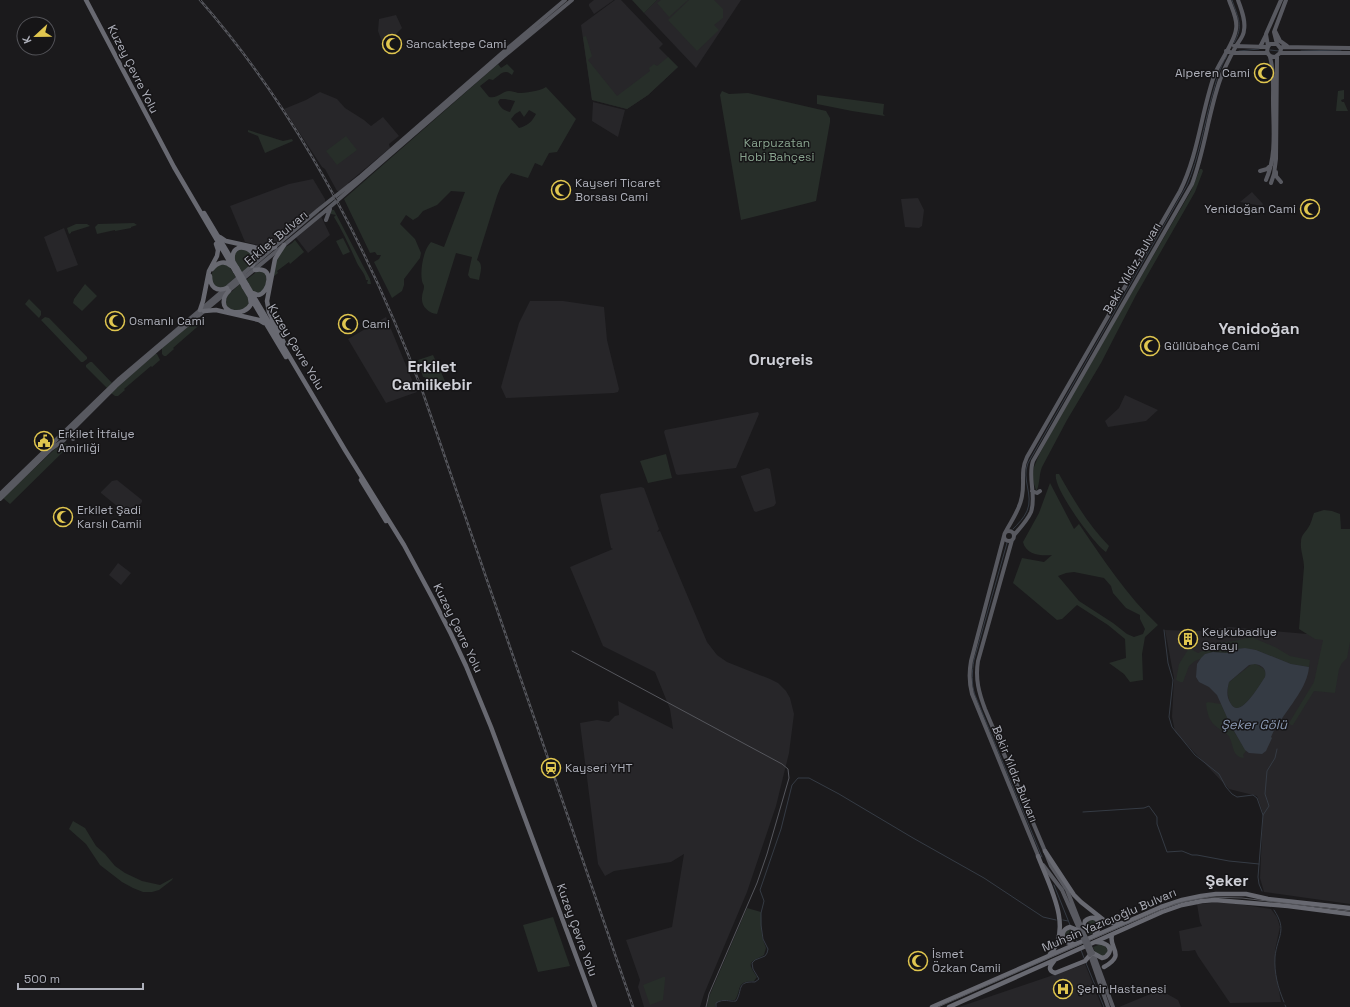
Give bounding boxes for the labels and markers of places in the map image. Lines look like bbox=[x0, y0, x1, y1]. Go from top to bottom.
mosque icon: Sancaktepe Cami bbox=[381, 33, 403, 55]
place label: Sancaktepe Cami bbox=[406, 36, 506, 52]
mosque icon: Alperen Cami bbox=[1253, 62, 1275, 84]
place label: Alperen Cami bbox=[1175, 65, 1250, 81]
place label: Kayseri Ticaret Borsası Cami bbox=[575, 175, 661, 205]
mosque icon: Kayseri Ticaret Borsası Cami bbox=[550, 179, 572, 201]
mosque icon: Yenidoğan Cami bbox=[1299, 198, 1321, 220]
place label: Yenidoğan Cami bbox=[1204, 201, 1296, 217]
mosque icon: Osmanlı Cami bbox=[104, 310, 126, 332]
place label: Osmanlı Cami bbox=[129, 313, 205, 329]
mosque icon: Cami bbox=[337, 313, 359, 335]
place label: Cami bbox=[362, 316, 390, 332]
mosque icon: Güllübahçe Cami bbox=[1139, 335, 1161, 357]
place label: Güllübahçe Cami bbox=[1164, 338, 1260, 354]
place label: Erkilet İtfaiye Amirliği bbox=[58, 426, 135, 456]
public building icon: Erkilet İtfaiye Amirliği bbox=[33, 430, 55, 452]
place label: Erkilet Şadi Karslı Camii bbox=[77, 502, 142, 532]
mosque icon: Erkilet Şadi Karslı Camii bbox=[52, 506, 74, 528]
place label: Keykubadiye Sarayı bbox=[1202, 624, 1277, 654]
building icon: Keykubadiye Sarayı bbox=[1177, 628, 1199, 650]
station icon: Kayseri YHT bbox=[540, 757, 562, 779]
place label: Kayseri YHT bbox=[565, 760, 632, 776]
place label: İsmet Özkan Camii bbox=[932, 946, 1001, 976]
mosque icon: İsmet Özkan Camii bbox=[907, 950, 929, 972]
hospital icon: Şehir Hastanesi bbox=[1052, 978, 1074, 1000]
place label: Şehir Hastanesi bbox=[1077, 981, 1166, 997]

